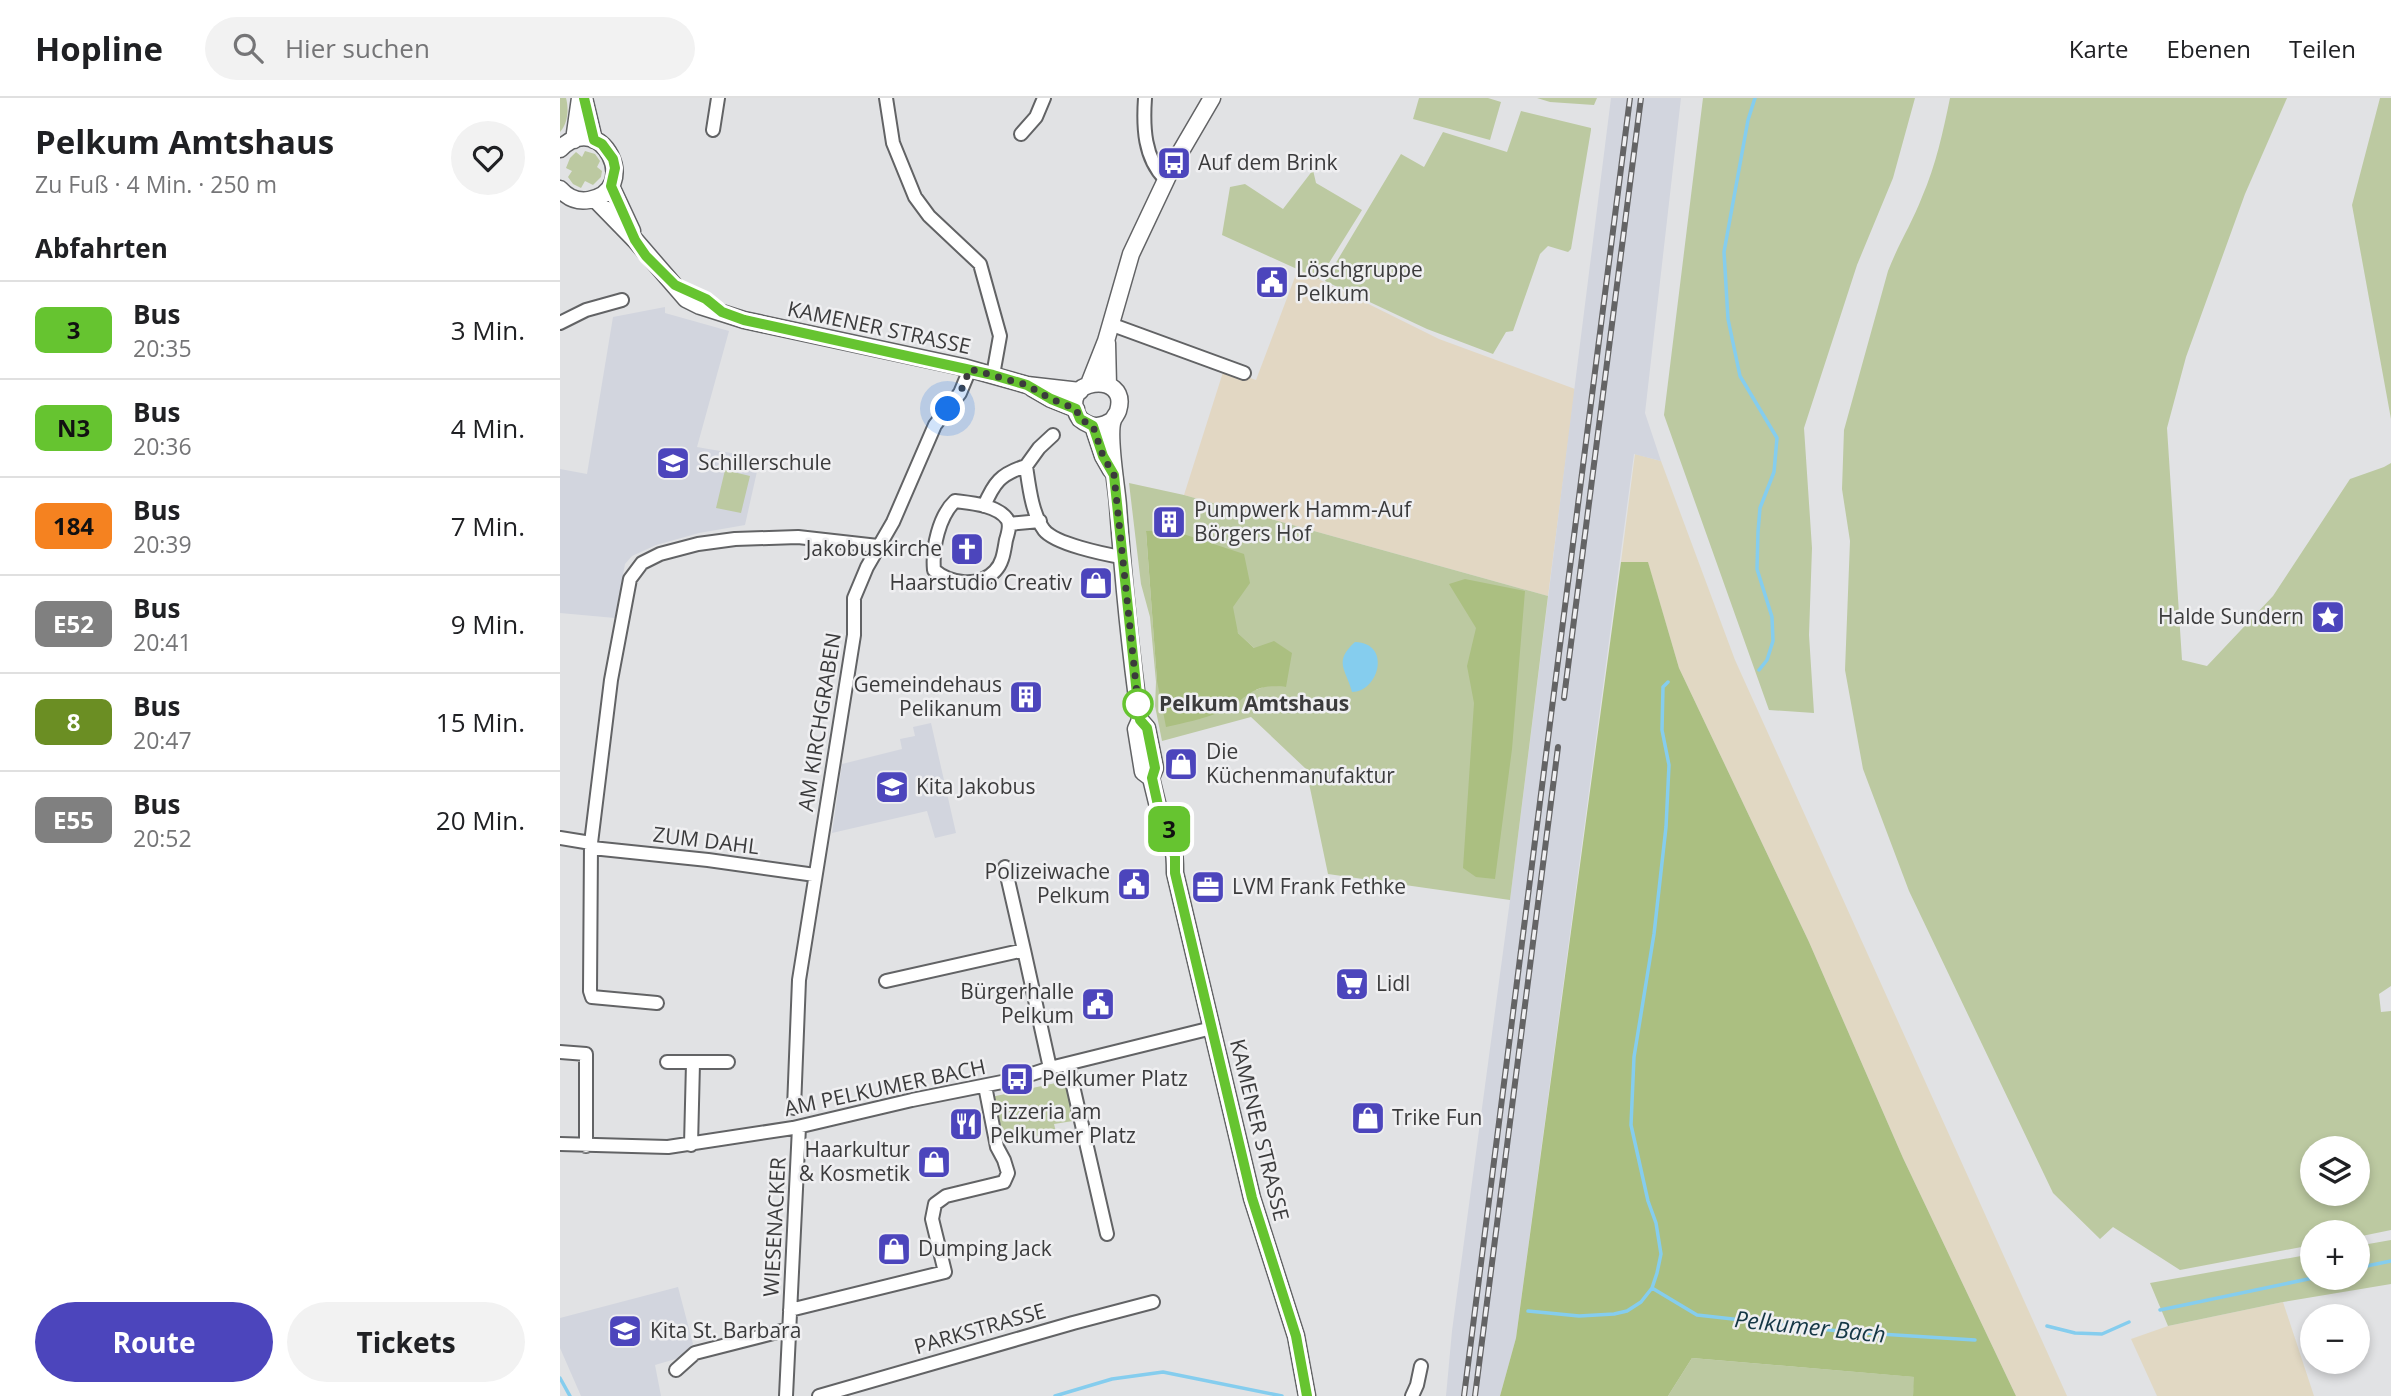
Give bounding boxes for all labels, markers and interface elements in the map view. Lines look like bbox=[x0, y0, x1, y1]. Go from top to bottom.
search box bbox=[205, 17, 695, 80]
text: Hopline bbox=[35, 26, 163, 71]
icon: search bbox=[229, 29, 267, 67]
text: Hier suchen bbox=[285, 30, 430, 66]
text: Karte bbox=[2069, 32, 2129, 65]
text: Ebenen bbox=[2167, 32, 2251, 65]
text: Teilen bbox=[2289, 32, 2356, 65]
text: Pelkum Amtshaus bbox=[35, 119, 334, 164]
button: heart bbox=[451, 121, 525, 195]
bus stop icon: Auf dem Brink bbox=[1155, 144, 1193, 182]
place label: Auf dem Brink bbox=[1198, 148, 1338, 176]
text: Zu Fuß · 4 Min. · 250 m bbox=[35, 168, 277, 200]
text: Abfahrten bbox=[35, 230, 168, 266]
place label: Löschgruppe Pelkum bbox=[1296, 255, 1423, 307]
public building icon: Löschgruppe Pelkum bbox=[1253, 263, 1291, 301]
street label: KAMENER STRASSE bbox=[785, 294, 973, 360]
text: Bus bbox=[133, 296, 180, 332]
text: 3 Min. bbox=[451, 312, 525, 348]
text: 3 bbox=[67, 313, 80, 346]
text: 20:35 bbox=[133, 332, 192, 364]
your location bbox=[930, 391, 965, 426]
text: Bus bbox=[133, 394, 180, 430]
text: 4 Min. bbox=[451, 410, 525, 446]
text: N3 bbox=[57, 411, 90, 444]
text: 20:36 bbox=[133, 430, 192, 462]
school or university icon: Schillerschule bbox=[654, 444, 692, 482]
place label: Schillerschule bbox=[698, 448, 832, 476]
text: Bus bbox=[133, 492, 180, 528]
place label: Pumpwerk Hamm-Auf Börgers Hof bbox=[1194, 495, 1413, 547]
building icon: Pumpwerk Hamm-Auf Börgers Hof bbox=[1150, 503, 1188, 541]
text: 7 Min. bbox=[451, 508, 525, 544]
text: 184 bbox=[53, 509, 94, 542]
text: 20:39 bbox=[133, 528, 192, 560]
church icon: Jakobuskirche bbox=[948, 530, 986, 568]
place label: Jakobuskirche bbox=[804, 534, 942, 562]
shop icon: Haarstudio Creativ bbox=[1077, 564, 1115, 602]
place label: Haarstudio Creativ bbox=[889, 568, 1073, 596]
text: Bus bbox=[133, 590, 180, 626]
place icon: Halde Sundern bbox=[2309, 598, 2347, 636]
place label: Halde Sundern bbox=[2158, 602, 2304, 630]
text: 9 Min. bbox=[451, 606, 525, 642]
text: E52 bbox=[53, 607, 94, 640]
text: 20:41 bbox=[133, 626, 192, 658]
street label: AM KIRCHGRABEN bbox=[791, 630, 847, 813]
place label: Gemeindehaus Pelikanum bbox=[853, 670, 1002, 722]
building icon: Gemeindehaus Pelikanum bbox=[1007, 678, 1045, 716]
text: Bus bbox=[133, 688, 180, 724]
marker: Pelkum Amtshaus bbox=[1123, 689, 1153, 719]
place label: Pelkum Amtshaus bbox=[1159, 689, 1349, 717]
text: 15 Min. bbox=[436, 704, 525, 740]
text: 8 bbox=[67, 705, 80, 738]
text: 20:47 bbox=[133, 724, 192, 756]
place label: Die Küchenmanufaktur bbox=[1206, 737, 1395, 789]
shop icon: Die Küchenmanufaktur bbox=[1162, 745, 1200, 783]
school or university icon: Kita Jakobus bbox=[873, 768, 911, 806]
place label: Kita Jakobus bbox=[916, 772, 1035, 800]
text: Bus bbox=[133, 786, 180, 822]
text: 20 Min. bbox=[436, 802, 525, 838]
text: E55 bbox=[53, 803, 94, 836]
line badge: 3 bbox=[1146, 806, 1192, 852]
text: 3 bbox=[1162, 812, 1176, 845]
street label: ZUM DAHL bbox=[651, 820, 761, 860]
text: 20:52 bbox=[133, 822, 192, 854]
place label: Polizeiwache Pelkum bbox=[985, 857, 1110, 909]
public building icon: Polizeiwache Pelkum bbox=[1115, 865, 1153, 903]
office icon: LVM Frank Fethke bbox=[1189, 868, 1227, 906]
place label: LVM Frank Fethke bbox=[1232, 872, 1406, 900]
supermarket icon: Lidl bbox=[1333, 965, 1371, 1003]
place label: Lidl bbox=[1376, 969, 1410, 997]
place label: Bürgerhalle Pelkum bbox=[960, 977, 1074, 1029]
public building icon: Bürgerhalle Pelkum bbox=[1079, 985, 1117, 1023]
street label: KAMENER STRASSE bbox=[1224, 1036, 1296, 1224]
street label: AM PELKUMER BACH bbox=[781, 1052, 988, 1122]
bus stop icon: Pelkumer Platz bbox=[998, 1060, 1036, 1098]
place label: Pelkumer Platz bbox=[1042, 1064, 1188, 1092]
place label: Pizzeria am Pelkumer Platz bbox=[990, 1097, 1136, 1149]
shop icon: Trike Fun bbox=[1349, 1099, 1387, 1137]
place label: Trike Fun bbox=[1392, 1103, 1482, 1131]
restaurant icon: Pizzeria am Pelkumer Platz bbox=[947, 1105, 985, 1143]
place label: Haarkultur & Kosmetik bbox=[799, 1135, 910, 1187]
map controls bbox=[2300, 1136, 2370, 1374]
button: layers bbox=[2300, 1136, 2370, 1206]
shop icon: Haarkultur & Kosmetik bbox=[915, 1143, 953, 1181]
street label: WIESENACKER bbox=[756, 1156, 792, 1298]
button: + bbox=[2300, 1220, 2370, 1290]
shop icon: Dumping Jack bbox=[875, 1230, 913, 1268]
place label: Dumping Jack bbox=[918, 1234, 1052, 1262]
street label: PARKSTRASSE bbox=[911, 1296, 1049, 1360]
button: Route bbox=[35, 1302, 273, 1382]
button: Tickets bbox=[287, 1302, 525, 1382]
water label: Pelkumer Bach bbox=[1733, 1302, 1887, 1350]
button: − bbox=[2300, 1304, 2370, 1374]
school or university icon: Kita St. Barbara bbox=[606, 1312, 644, 1350]
place label: Kita St. Barbara bbox=[650, 1316, 801, 1344]

